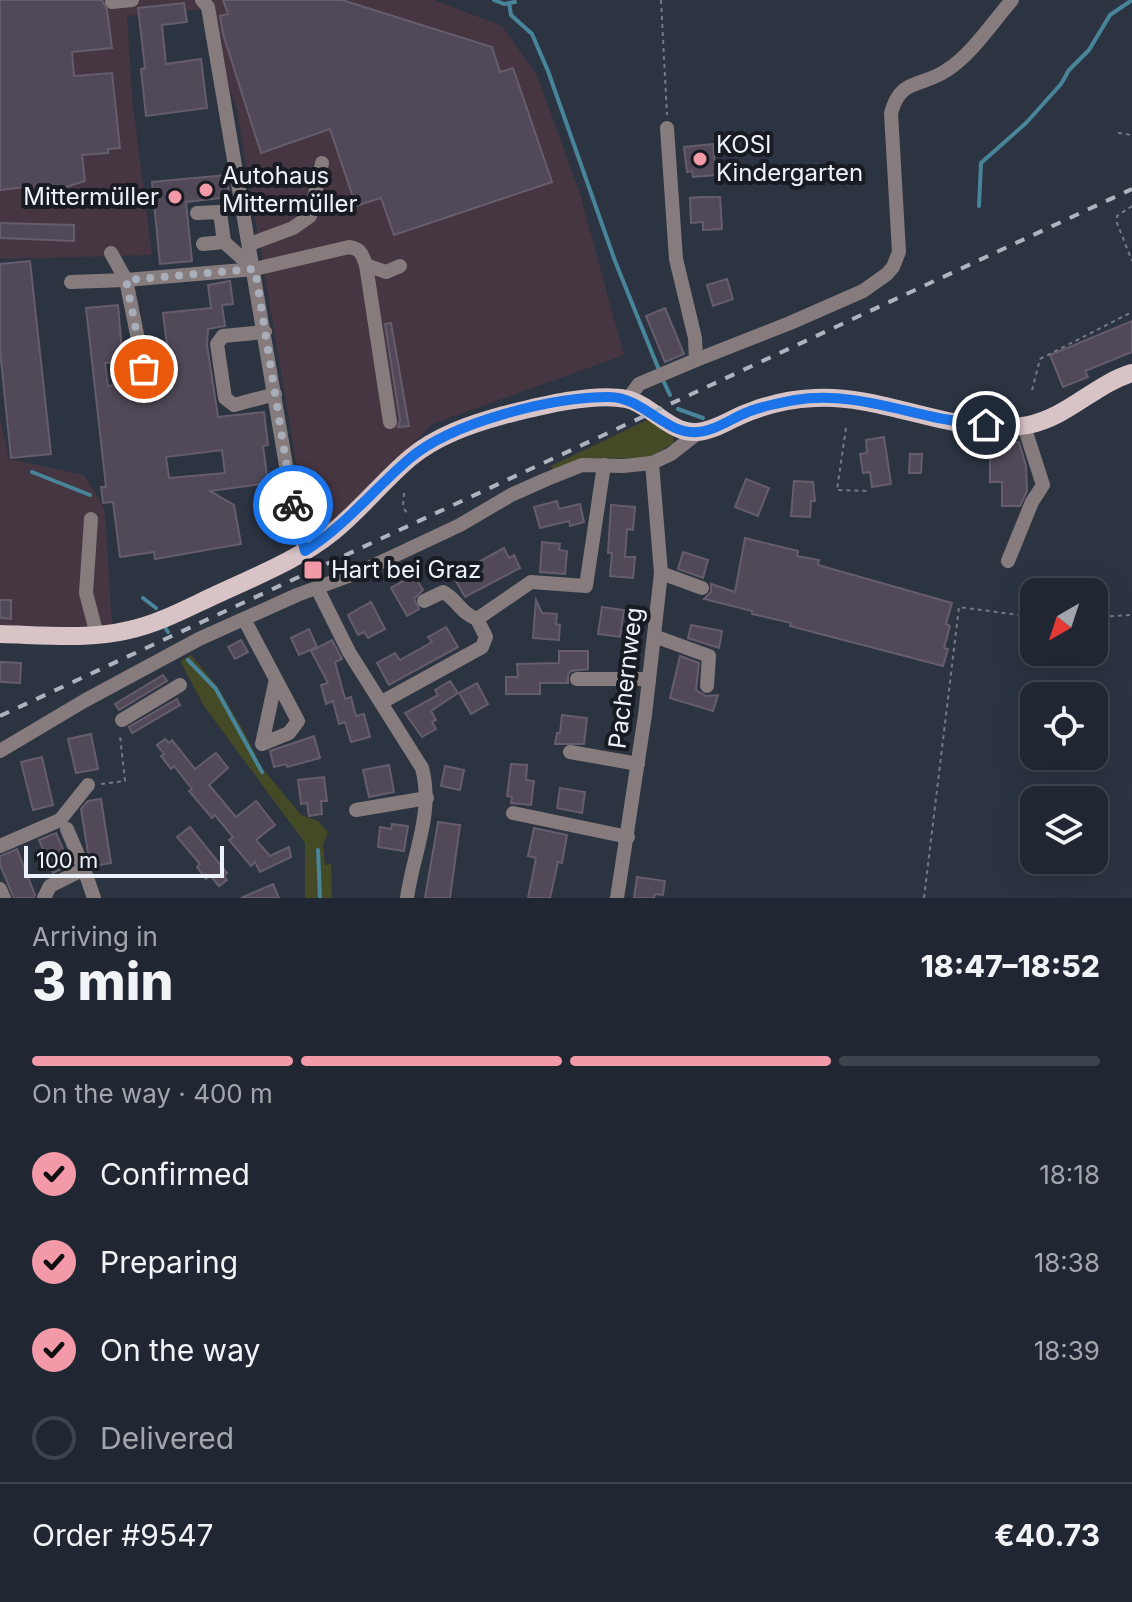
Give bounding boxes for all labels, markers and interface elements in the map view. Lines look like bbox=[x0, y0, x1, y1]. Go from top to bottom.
place label: KOSI Kindergarten bbox=[716, 130, 863, 187]
marker: KOSI Kindergarten bbox=[691, 150, 709, 168]
place label: Autohaus Mittermüller bbox=[222, 161, 358, 218]
marker: Autohaus Mittermüller bbox=[197, 181, 215, 199]
place label: Mittermüller bbox=[23, 182, 159, 211]
marker: Mittermüller bbox=[166, 188, 184, 206]
pin bbox=[110, 335, 178, 403]
icon: bag bbox=[122, 347, 166, 391]
pin bbox=[952, 391, 1020, 459]
icon: home bbox=[964, 403, 1008, 447]
courier bbox=[253, 465, 333, 545]
icon: bike bbox=[271, 483, 315, 527]
place label: Hart bei Graz bbox=[331, 555, 481, 584]
marker: Hart bei Graz bbox=[302, 559, 324, 581]
north arrow bbox=[1020, 578, 1108, 666]
map controls bbox=[1020, 578, 1108, 874]
street label: Pachernweg bbox=[602, 606, 649, 750]
button: locate bbox=[1020, 682, 1108, 770]
button: layers bbox=[1020, 786, 1108, 874]
scale bar bbox=[24, 842, 224, 878]
text: 100 m bbox=[36, 847, 98, 873]
text: Arriving in bbox=[32, 921, 158, 952]
text: 18:47–18:52 bbox=[921, 948, 1100, 984]
text: 3 min bbox=[32, 950, 174, 1013]
text: On the way · 400 m bbox=[32, 1078, 273, 1109]
icon: check bbox=[32, 1152, 76, 1196]
text: Confirmed bbox=[100, 1156, 250, 1192]
text: 18:18 bbox=[1039, 1159, 1100, 1190]
icon: check bbox=[32, 1240, 76, 1284]
text: Preparing bbox=[100, 1244, 238, 1280]
text: 18:38 bbox=[1034, 1247, 1100, 1278]
icon: check bbox=[32, 1328, 76, 1372]
text: On the way bbox=[100, 1332, 260, 1368]
text: 18:39 bbox=[1034, 1335, 1100, 1366]
text: Delivered bbox=[100, 1420, 234, 1456]
text: Order #9547 bbox=[32, 1517, 214, 1553]
text: €40.73 bbox=[994, 1517, 1100, 1553]

